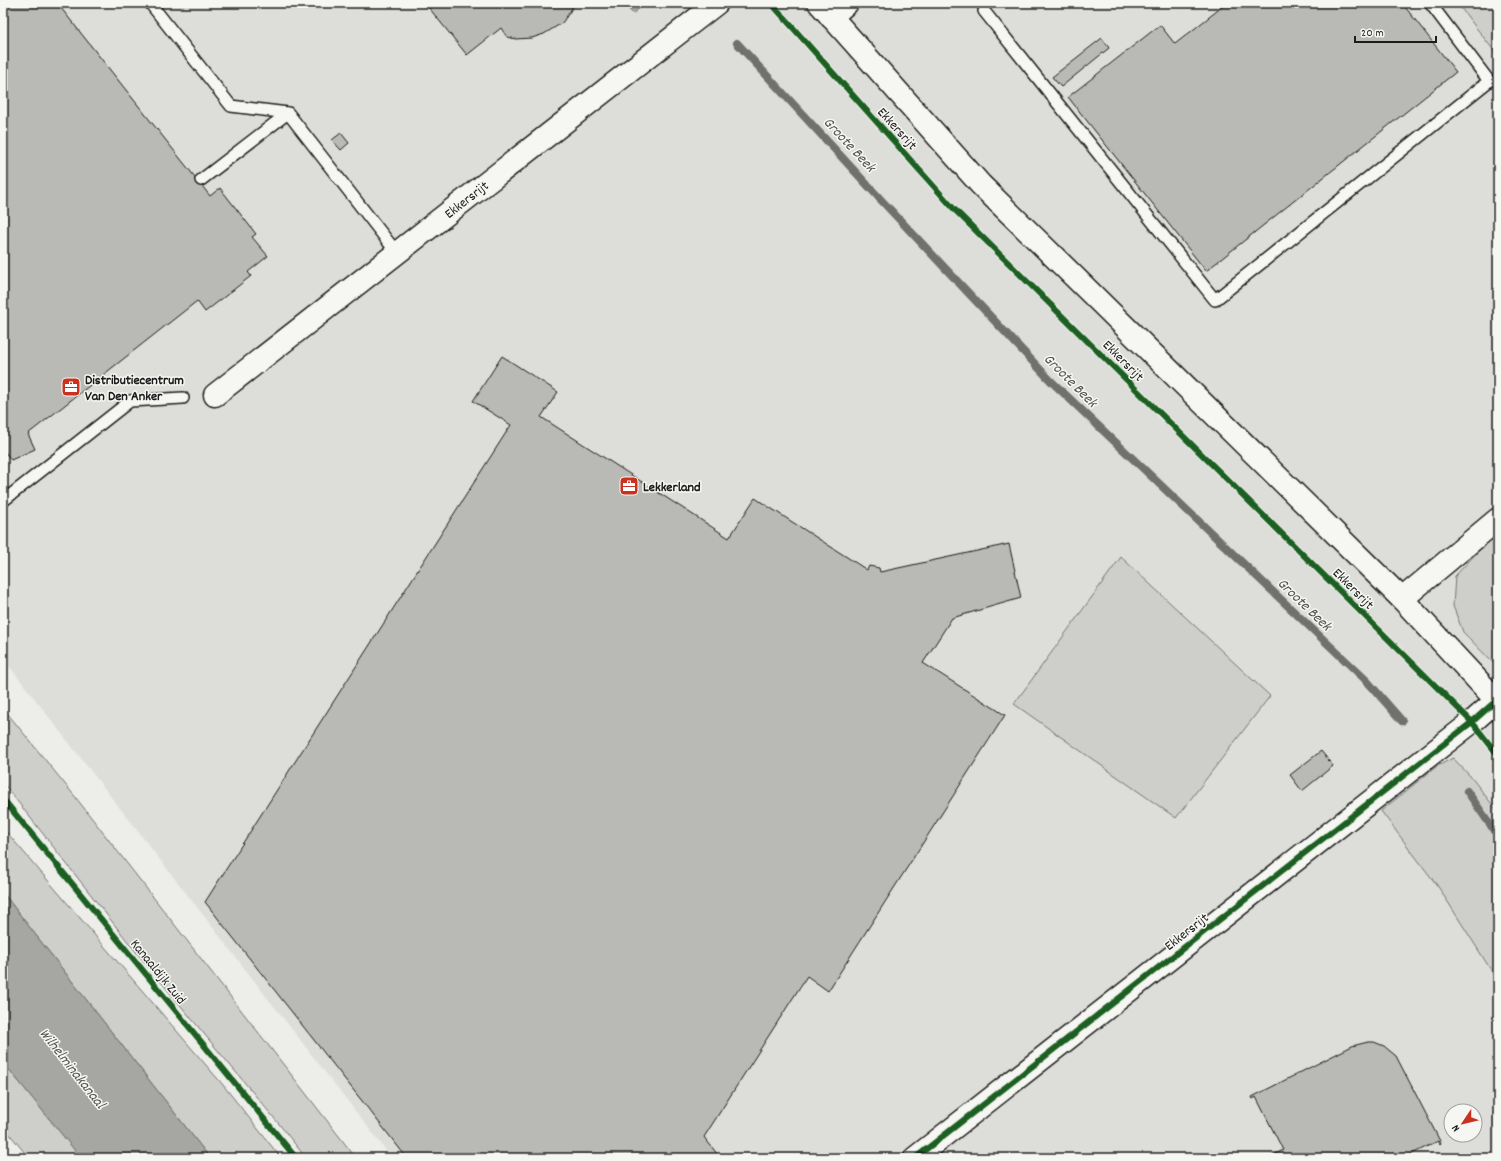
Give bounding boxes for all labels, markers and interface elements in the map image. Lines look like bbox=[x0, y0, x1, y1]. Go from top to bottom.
scale bar bbox=[1355, 18, 1436, 44]
text: 20 m bbox=[1361, 25, 1384, 42]
street label: Ekkersrijt bbox=[872, 103, 921, 155]
water label: Groote Beek bbox=[817, 113, 881, 179]
street label: Ekkersrijt bbox=[441, 177, 494, 224]
street label: Ekkersrijt bbox=[1097, 336, 1148, 387]
water label: Groote Beek bbox=[1038, 349, 1103, 415]
place label: Distributiecentrum Van Den Anker bbox=[85, 371, 184, 407]
office icon: Distributiecentrum Van Den Anker bbox=[60, 376, 82, 398]
office icon: Lekkerland bbox=[618, 475, 640, 497]
place label: Lekkerland bbox=[643, 478, 701, 498]
street label: Ekkersrijt bbox=[1327, 564, 1378, 615]
water label: Groote Beek bbox=[1271, 574, 1337, 638]
street label: Ekkersrijt bbox=[1161, 909, 1214, 956]
street label: Kanaaldijk Zuid bbox=[125, 935, 190, 1009]
water label: Wilhelminakanaal bbox=[33, 1024, 111, 1115]
north arrow bbox=[1443, 1103, 1483, 1143]
text: N bbox=[1448, 1120, 1465, 1134]

